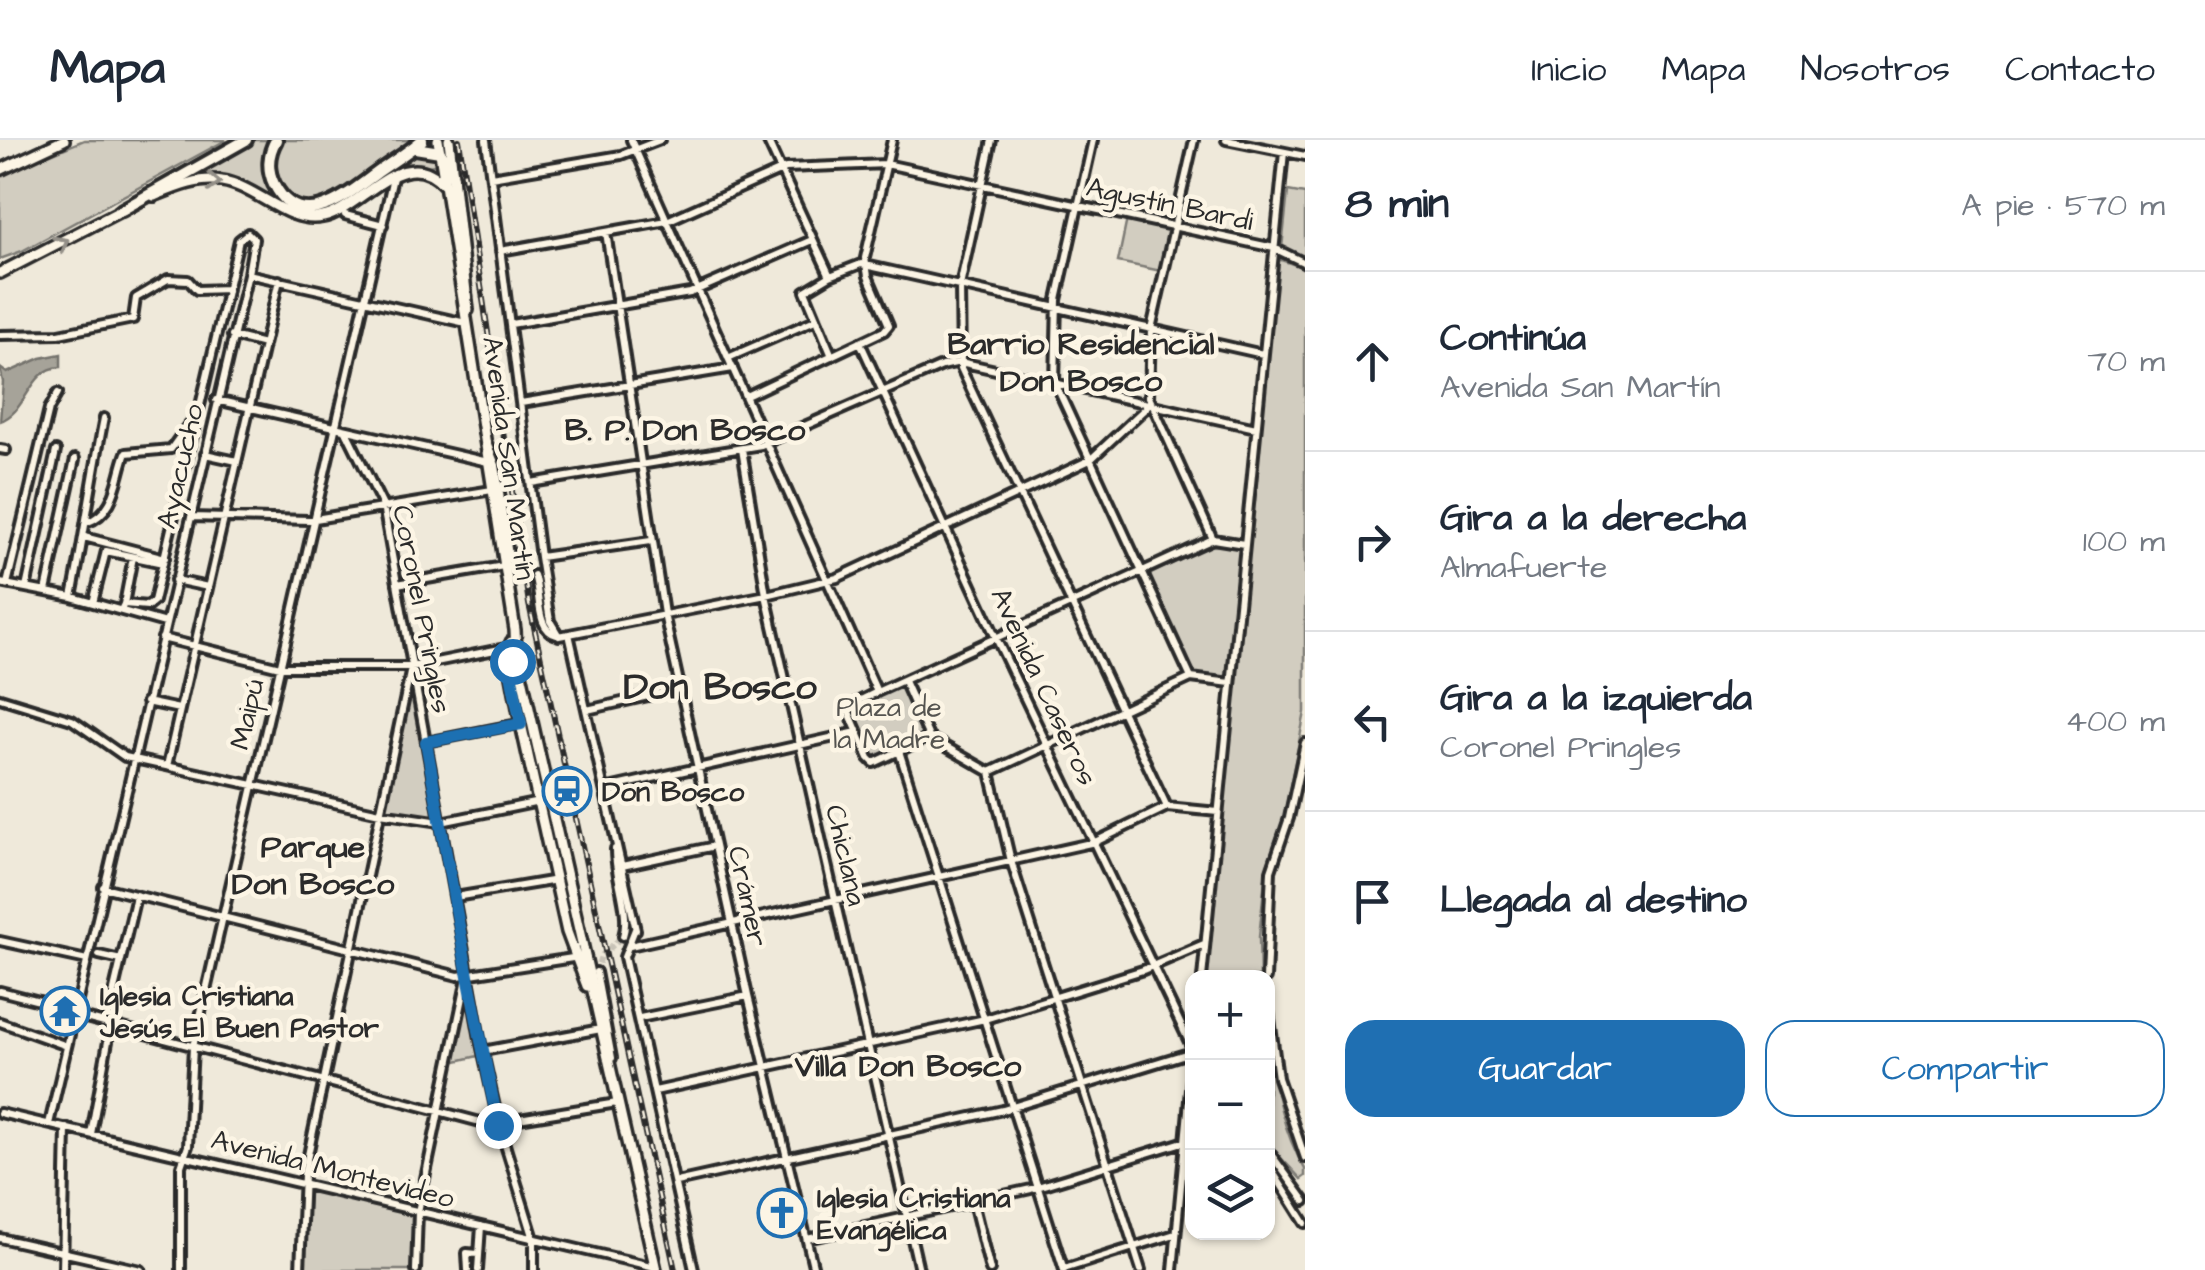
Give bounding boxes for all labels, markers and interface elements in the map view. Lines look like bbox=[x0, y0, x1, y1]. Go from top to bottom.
text: Mapa bbox=[50, 36, 165, 102]
text: Inicio bbox=[1531, 45, 1606, 94]
text: Mapa bbox=[1661, 45, 1745, 94]
text: Nosotros bbox=[1800, 45, 1950, 94]
text: Contacto bbox=[2005, 45, 2155, 94]
street label: Agustín Bardi bbox=[1082, 168, 1257, 242]
one-way arrow bbox=[207, 172, 222, 193]
text: 8 min bbox=[1345, 176, 1449, 234]
text: A pie · 570 m bbox=[1961, 183, 2165, 228]
one-way arrow bbox=[51, 235, 69, 255]
text: Continúa bbox=[1440, 313, 1586, 365]
district label: Barrio Residencial Don Bosco bbox=[947, 322, 1215, 404]
street label: Avenida San Martín bbox=[472, 334, 545, 582]
icon: ahead bbox=[1345, 334, 1400, 389]
text: 70 m bbox=[2087, 339, 2165, 384]
text: Avenida San Martín bbox=[1440, 365, 1721, 410]
street label: Ayacucho bbox=[147, 400, 216, 533]
district label: B. P. Don Bosco bbox=[565, 408, 806, 453]
text: Gira a la derecha bbox=[1440, 493, 1746, 545]
street label: Coronel Pringles bbox=[381, 502, 461, 717]
icon: right bbox=[1345, 514, 1400, 569]
text: 100 m bbox=[2083, 519, 2165, 564]
text: Almafuerte bbox=[1440, 545, 1607, 590]
street label: Avenida Caseros bbox=[981, 581, 1107, 792]
route start bbox=[490, 639, 536, 685]
district label: Don Bosco bbox=[623, 662, 817, 714]
text: Gira a la izquierda bbox=[1440, 673, 1752, 725]
street label: Maipú bbox=[220, 675, 274, 754]
park label: Plaza de la Madre bbox=[833, 688, 945, 759]
icon: left bbox=[1345, 694, 1400, 749]
text: 400 m bbox=[2065, 699, 2165, 744]
text: Coronel Pringles bbox=[1440, 725, 1681, 770]
station icon: Don Bosco bbox=[541, 765, 593, 817]
place label: Don Bosco bbox=[602, 773, 745, 812]
street label: Chiclana bbox=[815, 801, 876, 910]
district label: Parque Don Bosco bbox=[232, 825, 395, 907]
street label: Crámer bbox=[718, 842, 777, 950]
icon: arrive bbox=[1345, 874, 1400, 929]
text: Llegada al destino bbox=[1440, 875, 1747, 927]
map controls bbox=[1185, 970, 1275, 1240]
button: + bbox=[1185, 970, 1275, 1060]
place label: Iglesia Cristiana Jesús El Buen Pastor bbox=[99, 977, 379, 1048]
temple icon: Iglesia Cristiana Jesús El Buen Pastor bbox=[39, 985, 91, 1037]
button: Guardar bbox=[1345, 1020, 1745, 1117]
button: Compartir bbox=[1765, 1020, 2165, 1117]
district label: Villa Don Bosco bbox=[794, 1044, 1022, 1089]
button: − bbox=[1185, 1060, 1275, 1150]
route end bbox=[476, 1103, 522, 1149]
street label: Avenida Montevideo bbox=[207, 1120, 458, 1219]
button: layers bbox=[1185, 1150, 1275, 1240]
place label: Iglesia Cristiana Evangélica bbox=[817, 1179, 1011, 1252]
church icon: Iglesia Cristiana Evangélica bbox=[756, 1187, 808, 1239]

